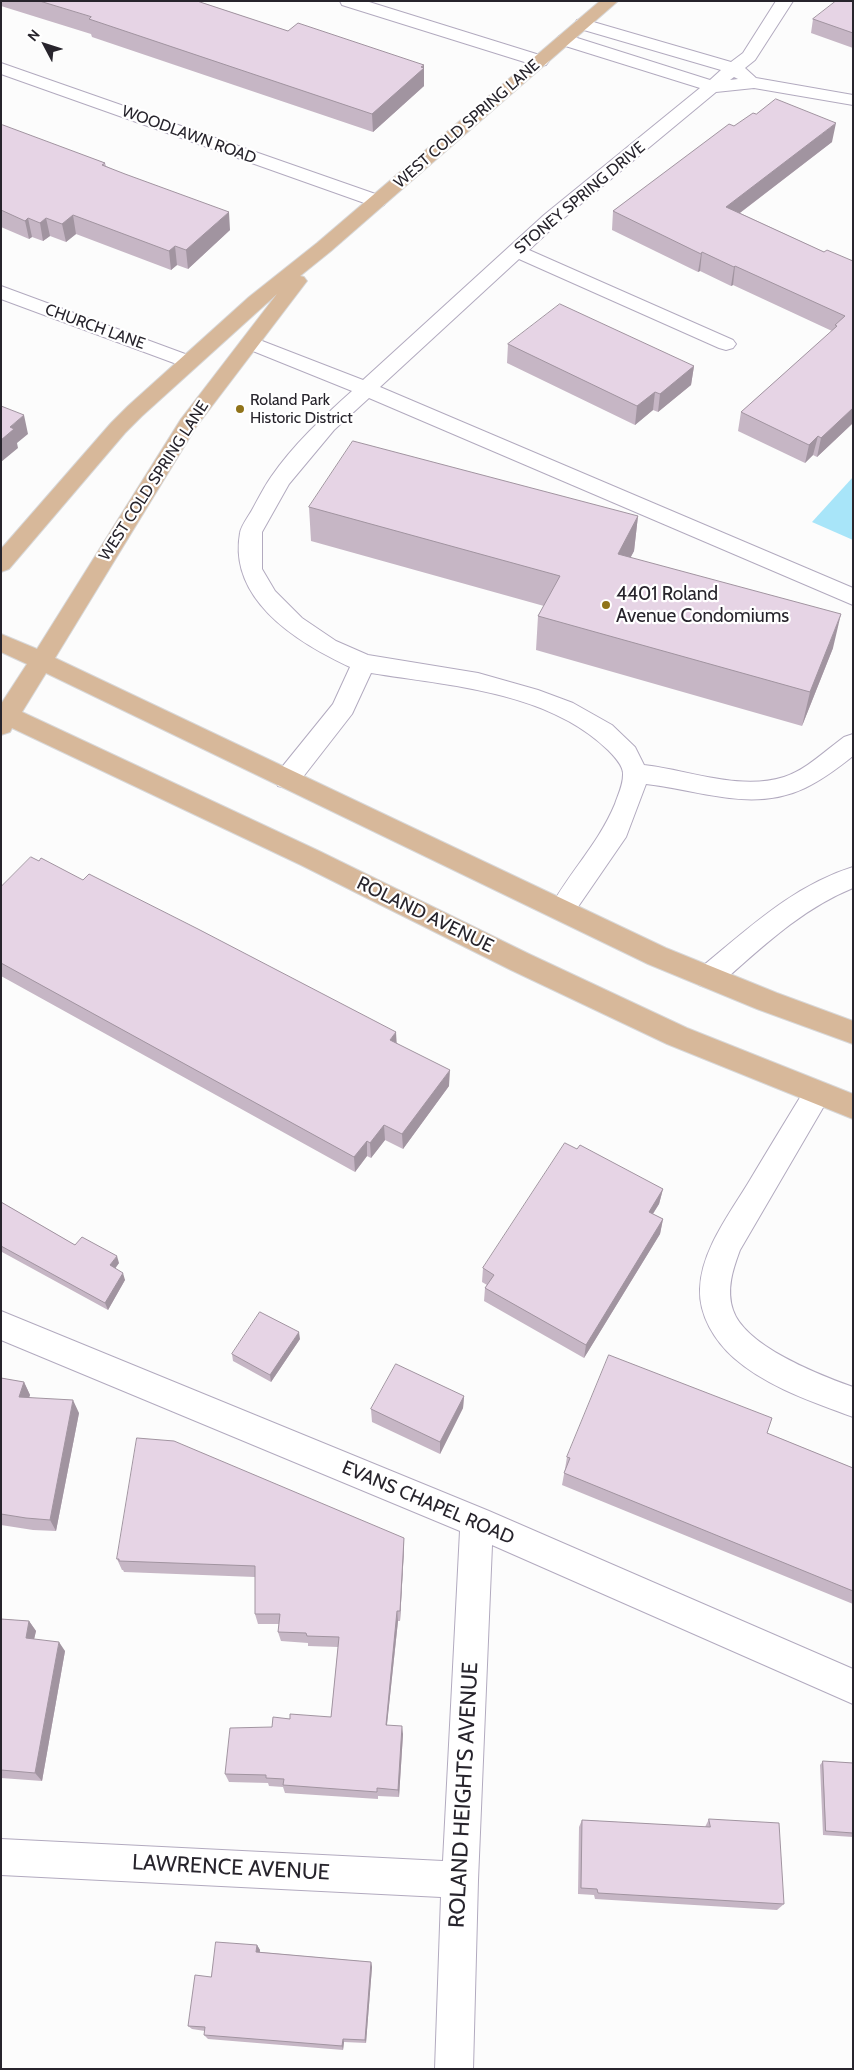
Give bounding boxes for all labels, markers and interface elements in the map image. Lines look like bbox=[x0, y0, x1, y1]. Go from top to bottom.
north arrow bbox=[20, 20, 70, 70]
text: N bbox=[23, 26, 44, 45]
street label: WEST COLD SPRING LANE bbox=[390, 56, 544, 192]
street label: WOODLAWN ROAD bbox=[119, 102, 259, 168]
street label: STONEY SPRING DRIVE bbox=[511, 138, 649, 258]
street label: CHURCH LANE bbox=[42, 300, 148, 354]
place label: Roland Park Historic District bbox=[250, 390, 353, 428]
street label: WEST COLD SPRING LANE bbox=[95, 398, 213, 564]
marker: Roland Park Historic District bbox=[234, 403, 246, 415]
place label: 4401 Roland Avenue Condomiums bbox=[616, 583, 789, 627]
marker: 4401 Roland Avenue Condomiums bbox=[600, 599, 612, 611]
street label: ROLAND AVENUE bbox=[353, 872, 497, 958]
street label: EVANS CHAPEL ROAD bbox=[338, 1456, 518, 1550]
street label: ROLAND HEIGHTS AVENUE bbox=[444, 1661, 484, 1929]
street label: LAWRENCE AVENUE bbox=[131, 1850, 331, 1886]

